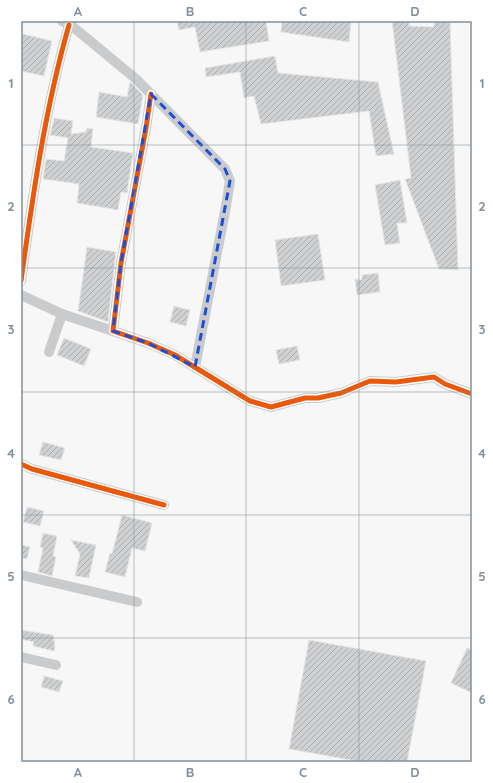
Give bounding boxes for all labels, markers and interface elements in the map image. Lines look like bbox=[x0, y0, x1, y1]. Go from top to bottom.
text: A bbox=[74, 3, 83, 19]
text: B bbox=[186, 3, 194, 19]
text: C bbox=[299, 3, 307, 19]
text: D bbox=[410, 3, 420, 19]
text: 1 bbox=[8, 75, 14, 91]
text: 1 bbox=[479, 75, 485, 91]
text: 2 bbox=[7, 198, 15, 214]
text: 2 bbox=[478, 198, 486, 214]
text: 3 bbox=[8, 321, 15, 337]
text: 3 bbox=[479, 321, 486, 337]
text: 4 bbox=[7, 445, 15, 461]
text: 4 bbox=[478, 445, 486, 461]
text: 5 bbox=[7, 568, 15, 584]
text: 5 bbox=[478, 568, 486, 584]
text: 6 bbox=[7, 691, 15, 707]
text: 6 bbox=[478, 691, 486, 707]
text: A bbox=[74, 764, 83, 780]
text: B bbox=[186, 764, 194, 780]
text: C bbox=[299, 764, 307, 780]
text: D bbox=[410, 764, 420, 780]

